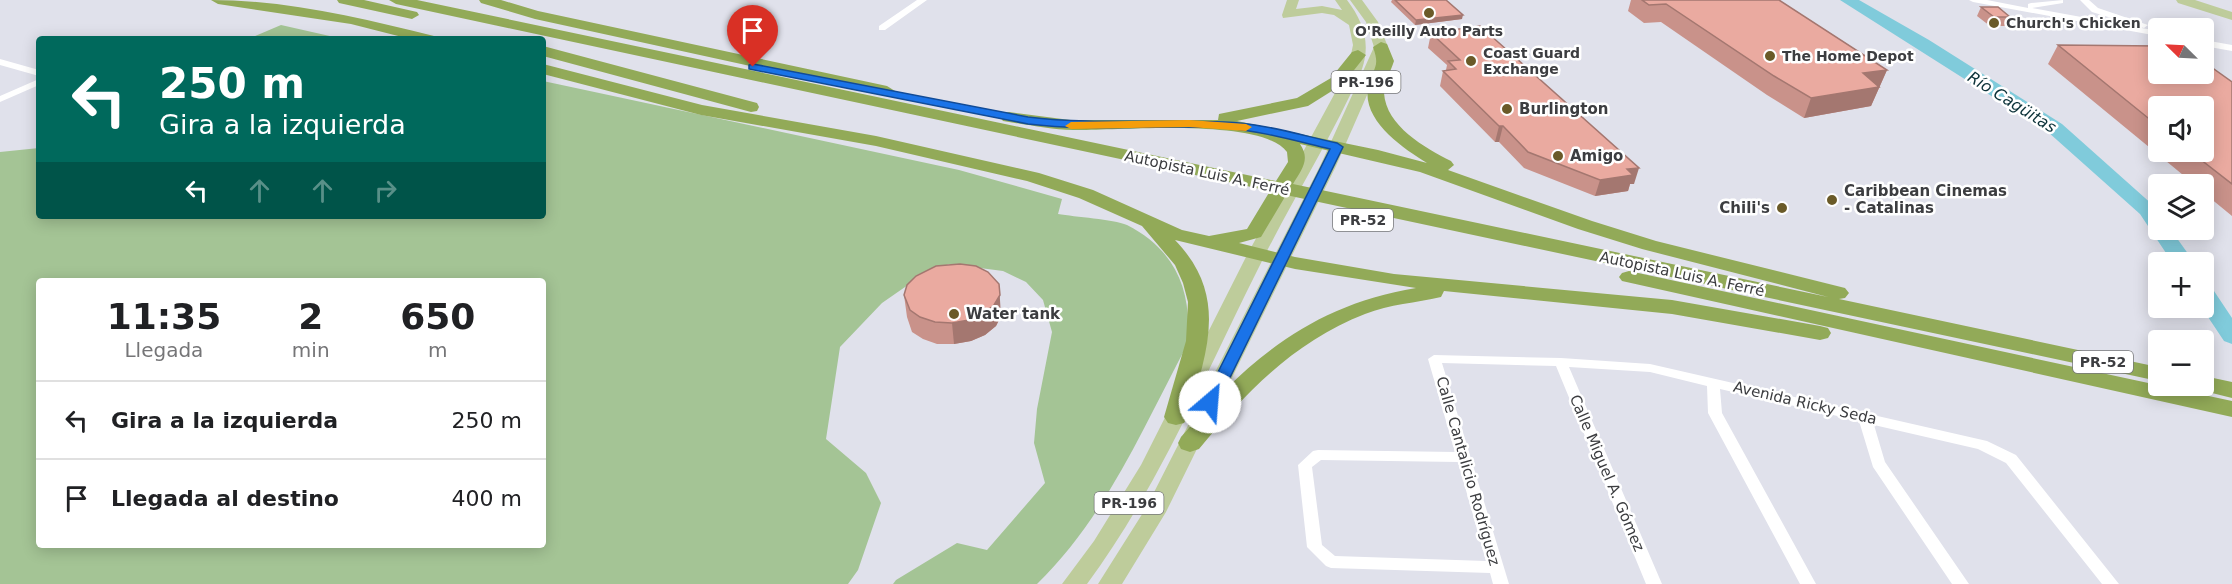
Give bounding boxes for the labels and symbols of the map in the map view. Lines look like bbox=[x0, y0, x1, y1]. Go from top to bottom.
pin bbox=[727, 5, 778, 67]
marker: O'Reilly Auto Parts bbox=[1422, 6, 1436, 20]
place label: Church's Chicken bbox=[2006, 15, 2141, 31]
marker: Church's Chicken bbox=[1987, 16, 2001, 30]
north arrow bbox=[2148, 18, 2214, 84]
place label: O'Reilly Auto Parts bbox=[1355, 23, 1503, 39]
place label: Coast Guard Exchange bbox=[1483, 45, 1580, 77]
place label: The Home Depot bbox=[1782, 48, 1914, 64]
marker: The Home Depot bbox=[1763, 49, 1777, 63]
marker: Coast Guard Exchange bbox=[1464, 54, 1478, 68]
water label: Río Cagüitas bbox=[1964, 67, 2060, 137]
road number: PR-196 bbox=[1332, 71, 1400, 93]
place label: Burlington bbox=[1519, 100, 1608, 118]
marker: Burlington bbox=[1500, 102, 1514, 116]
street label: Autopista Luis A. Ferré bbox=[1123, 147, 1291, 199]
place label: Amigo bbox=[1570, 147, 1623, 165]
marker: Amigo bbox=[1551, 149, 1565, 163]
place label: Caribbean Cinemas - Catalinas bbox=[1844, 182, 2007, 217]
marker: Caribbean Cinemas - Catalinas bbox=[1825, 193, 1839, 207]
place label: Chili's bbox=[1719, 199, 1770, 217]
marker: Chili's bbox=[1775, 201, 1789, 215]
road number: PR-52 bbox=[1333, 209, 1393, 231]
street label: Autopista Luis A. Ferré bbox=[1598, 248, 1766, 300]
place label: Water tank bbox=[966, 305, 1061, 323]
marker: Water tank bbox=[947, 307, 961, 321]
road number: PR-52 bbox=[2073, 351, 2133, 373]
position arrow bbox=[1178, 370, 1242, 434]
street label: Calle Cantalicio Rodríguez bbox=[1432, 374, 1504, 568]
street label: Avenida Ricky Seda bbox=[1731, 378, 1879, 428]
street label: Calle Miguel A. Gómez bbox=[1566, 392, 1648, 554]
road number: PR-196 bbox=[1094, 492, 1164, 514]

